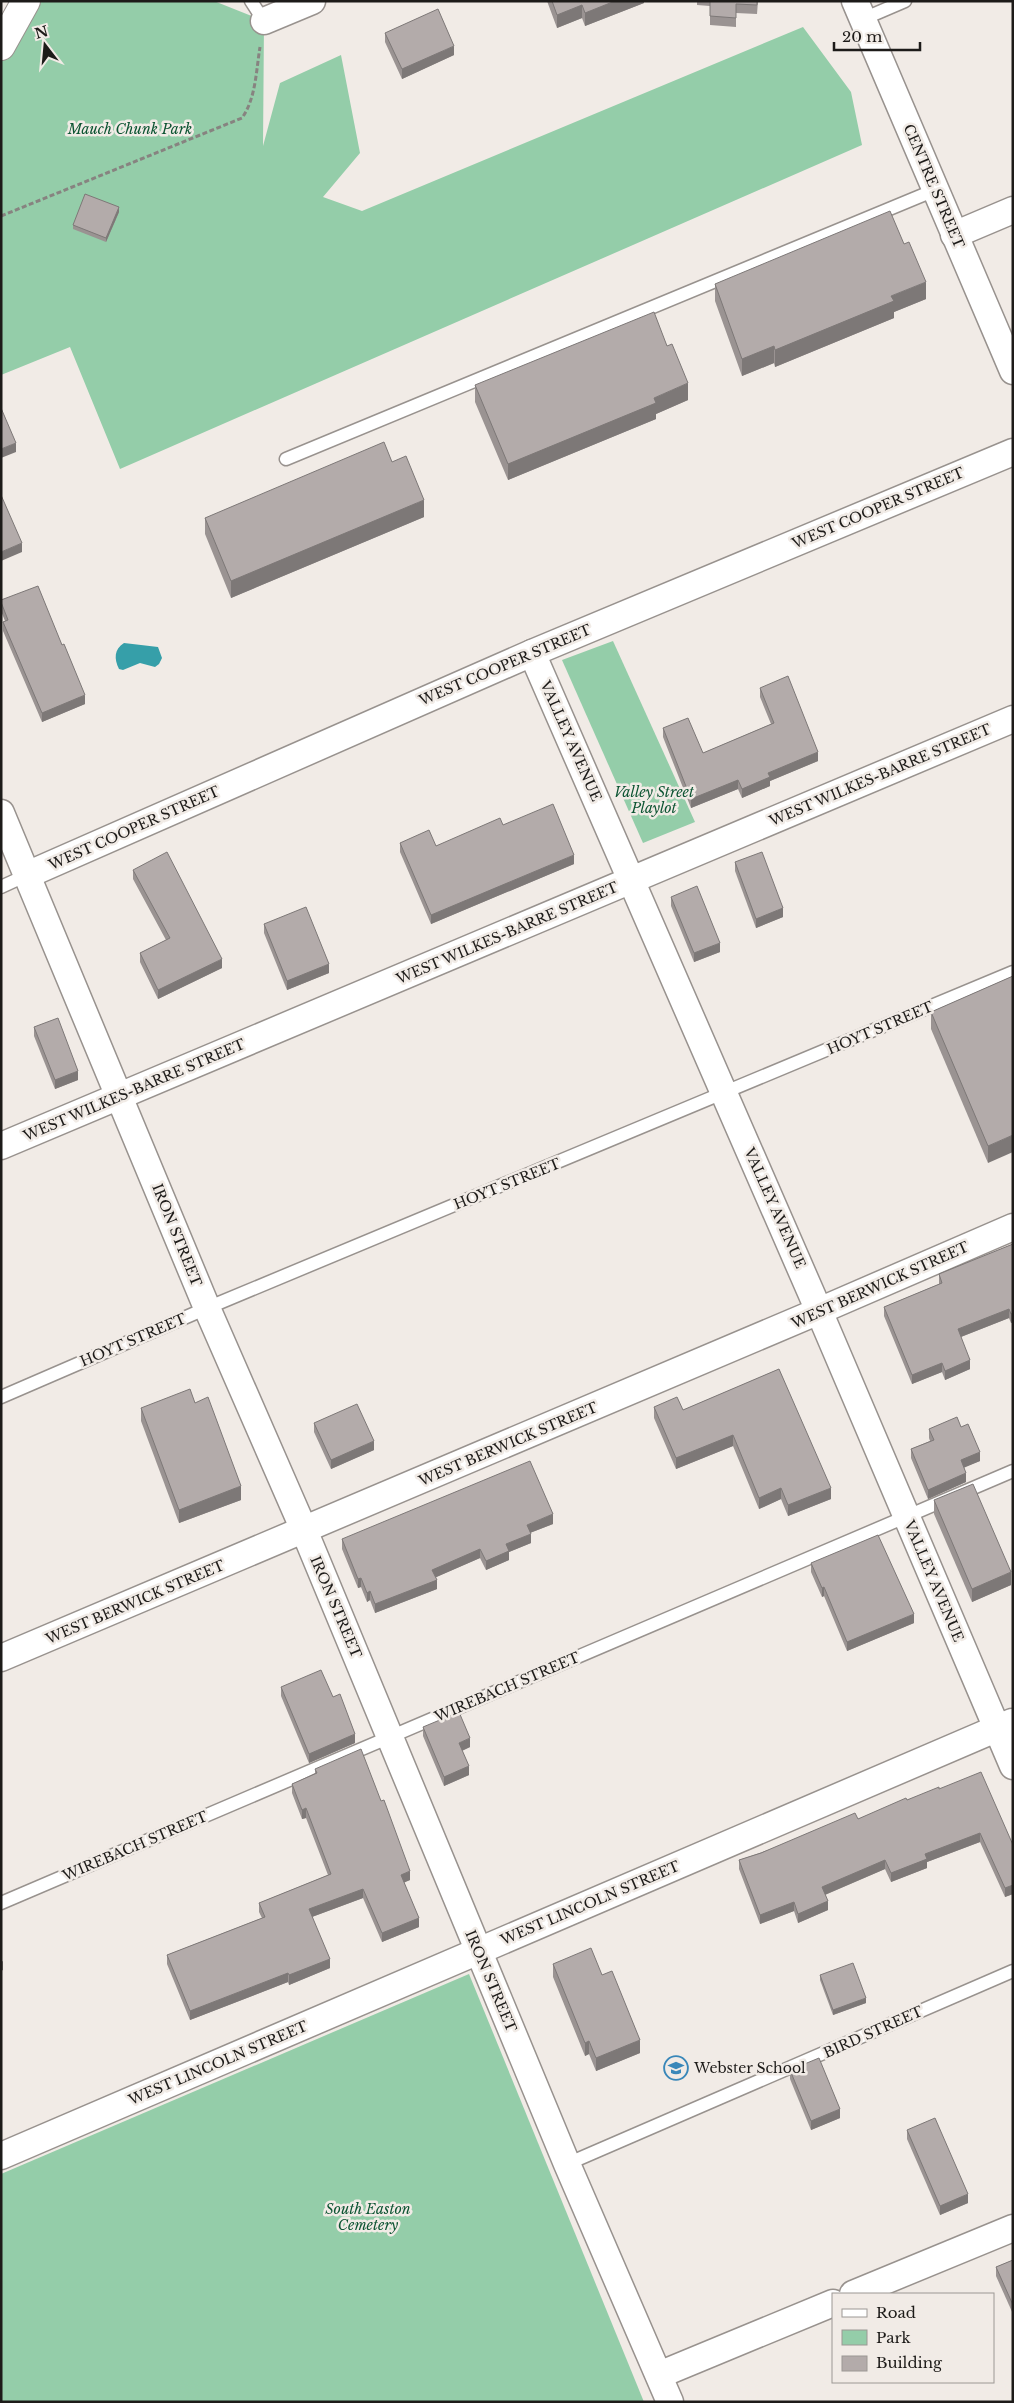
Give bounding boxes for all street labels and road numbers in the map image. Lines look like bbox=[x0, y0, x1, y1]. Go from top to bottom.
street label: CENTRE STREET bbox=[900, 121, 968, 251]
street label: WEST COOPER STREET bbox=[788, 464, 967, 553]
street label: WEST COOPER STREET bbox=[415, 621, 594, 710]
street label: VALLEY AVENUE bbox=[536, 677, 606, 804]
street label: WEST WILKES-BARRE STREET bbox=[766, 720, 994, 830]
street label: WEST COOPER STREET bbox=[45, 782, 222, 874]
street label: WEST WILKES-BARRE STREET bbox=[393, 878, 621, 988]
street label: HOYT STREET bbox=[824, 998, 936, 1058]
street label: WEST WILKES-BARRE STREET bbox=[20, 1035, 248, 1145]
street label: VALLEY AVENUE bbox=[740, 1144, 810, 1271]
street label: HOYT STREET bbox=[451, 1154, 563, 1214]
street label: IRON STREET bbox=[148, 1181, 206, 1289]
street label: WEST BERWICK STREET bbox=[788, 1238, 972, 1333]
street label: HOYT STREET bbox=[77, 1310, 189, 1370]
street label: WEST BERWICK STREET bbox=[415, 1398, 600, 1490]
street label: VALLEY AVENUE bbox=[900, 1517, 968, 1644]
street label: IRON STREET bbox=[306, 1553, 366, 1661]
street label: WEST BERWICK STREET bbox=[42, 1556, 227, 1648]
street label: WIREBACH STREET bbox=[431, 1648, 582, 1726]
street label: WIREBACH STREET bbox=[59, 1807, 210, 1885]
street label: WEST LINCOLN STREET bbox=[497, 1857, 682, 1949]
street label: IRON STREET bbox=[461, 1927, 521, 2035]
street label: BIRD STREET bbox=[821, 2002, 925, 2062]
street label: WEST LINCOLN STREET bbox=[125, 2017, 310, 2109]

